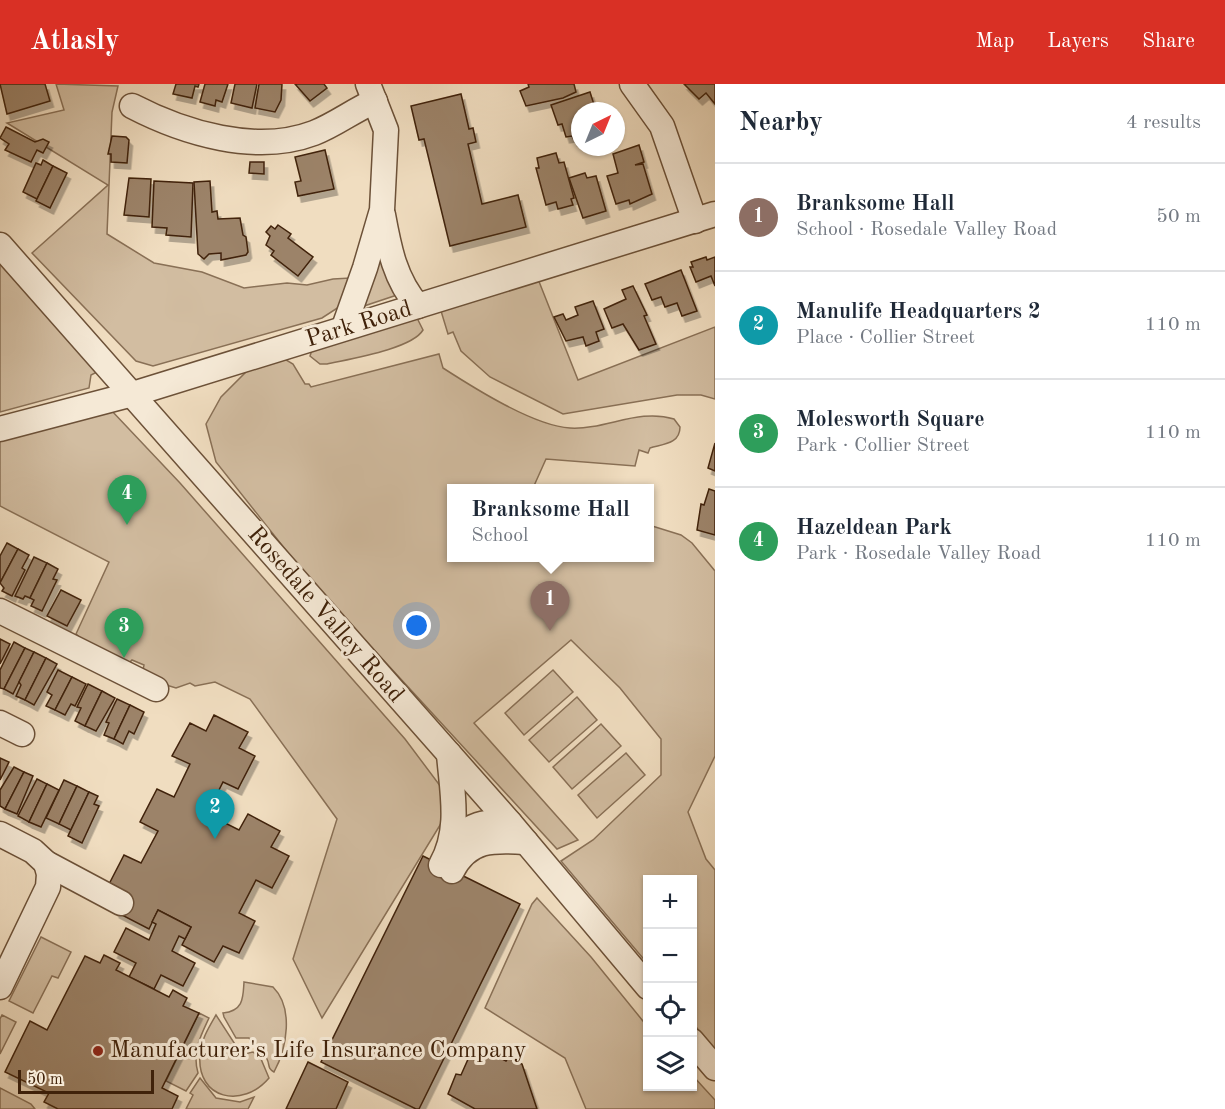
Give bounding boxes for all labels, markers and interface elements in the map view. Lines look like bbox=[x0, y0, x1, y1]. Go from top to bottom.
text: Atlasly bbox=[30, 28, 120, 56]
text: Map bbox=[975, 31, 1014, 52]
text: Layers bbox=[1047, 31, 1109, 52]
text: Share bbox=[1142, 31, 1195, 52]
north arrow bbox=[571, 102, 625, 156]
text: Nearby bbox=[739, 110, 823, 136]
text: 4 results bbox=[1126, 113, 1201, 133]
text: Branksome Hall bbox=[796, 193, 954, 215]
text: 1 bbox=[753, 207, 764, 227]
text: 50 m bbox=[1156, 207, 1201, 227]
text: School · Rosedale Valley Road bbox=[796, 220, 1057, 240]
street label: Park Road bbox=[303, 297, 415, 353]
text: Manulife Headquarters 2 bbox=[796, 301, 1041, 323]
text: 2 bbox=[753, 315, 764, 335]
text: 110 m bbox=[1145, 315, 1201, 335]
text: Place · Collier Street bbox=[796, 328, 975, 348]
text: Molesworth Square bbox=[796, 409, 985, 431]
text: 3 bbox=[753, 423, 764, 443]
text: 110 m bbox=[1145, 423, 1201, 443]
text: Park · Collier Street bbox=[796, 436, 970, 456]
pin: 4 bbox=[108, 476, 146, 525]
popup bbox=[447, 484, 654, 562]
text: Branksome Hall bbox=[471, 499, 630, 521]
text: Hazeldean Park bbox=[796, 517, 952, 539]
street label: Rosedale Valley Road bbox=[242, 522, 408, 708]
text: School bbox=[471, 526, 529, 546]
text: 4 bbox=[753, 531, 764, 551]
text: 110 m bbox=[1145, 531, 1201, 551]
text: Park · Rosedale Valley Road bbox=[796, 544, 1041, 564]
pin: 1 bbox=[530, 582, 570, 631]
pin: 3 bbox=[104, 608, 144, 658]
your location bbox=[402, 611, 431, 640]
pin: 2 bbox=[196, 790, 234, 839]
map controls bbox=[643, 875, 697, 1091]
button: + bbox=[643, 875, 697, 929]
button: − bbox=[643, 929, 697, 983]
button: locate bbox=[643, 983, 697, 1037]
button: layers bbox=[643, 1037, 697, 1091]
place label: Manufacturer's Life Insurance Company bbox=[110, 1039, 527, 1063]
marker: Manufacturer's Life Insurance Company bbox=[91, 1044, 105, 1058]
scale bar bbox=[18, 1067, 154, 1094]
text: 50 m bbox=[27, 1072, 63, 1088]

